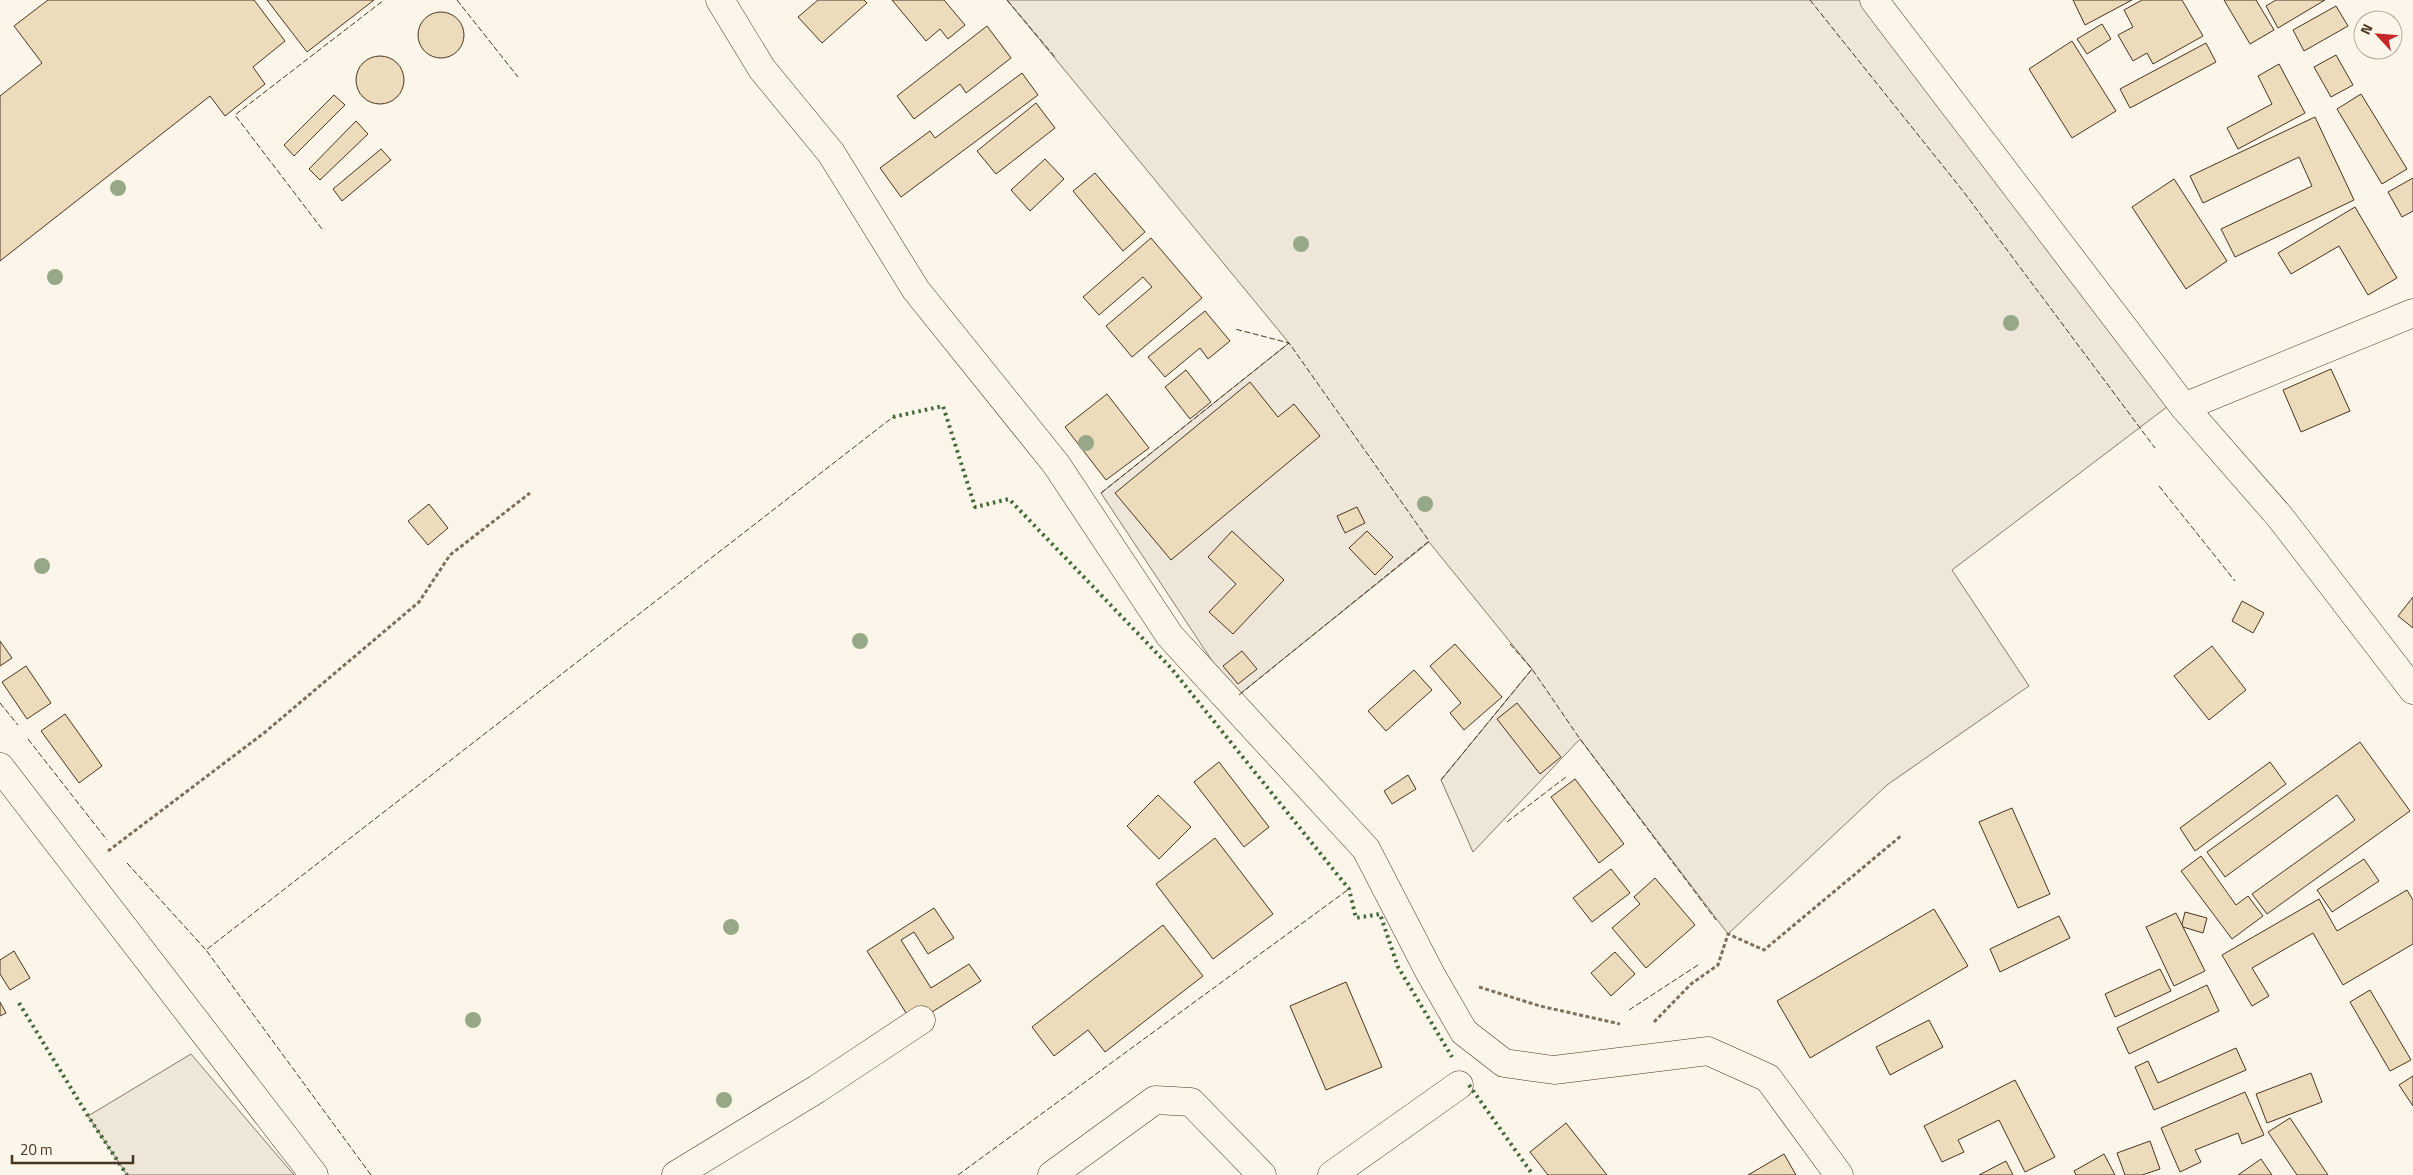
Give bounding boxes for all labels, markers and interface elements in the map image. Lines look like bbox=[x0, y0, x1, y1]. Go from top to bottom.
north arrow bbox=[2353, 10, 2403, 60]
text: N bbox=[2354, 20, 2377, 38]
scale bar bbox=[12, 1132, 134, 1164]
text: 20 m bbox=[20, 1138, 53, 1161]

